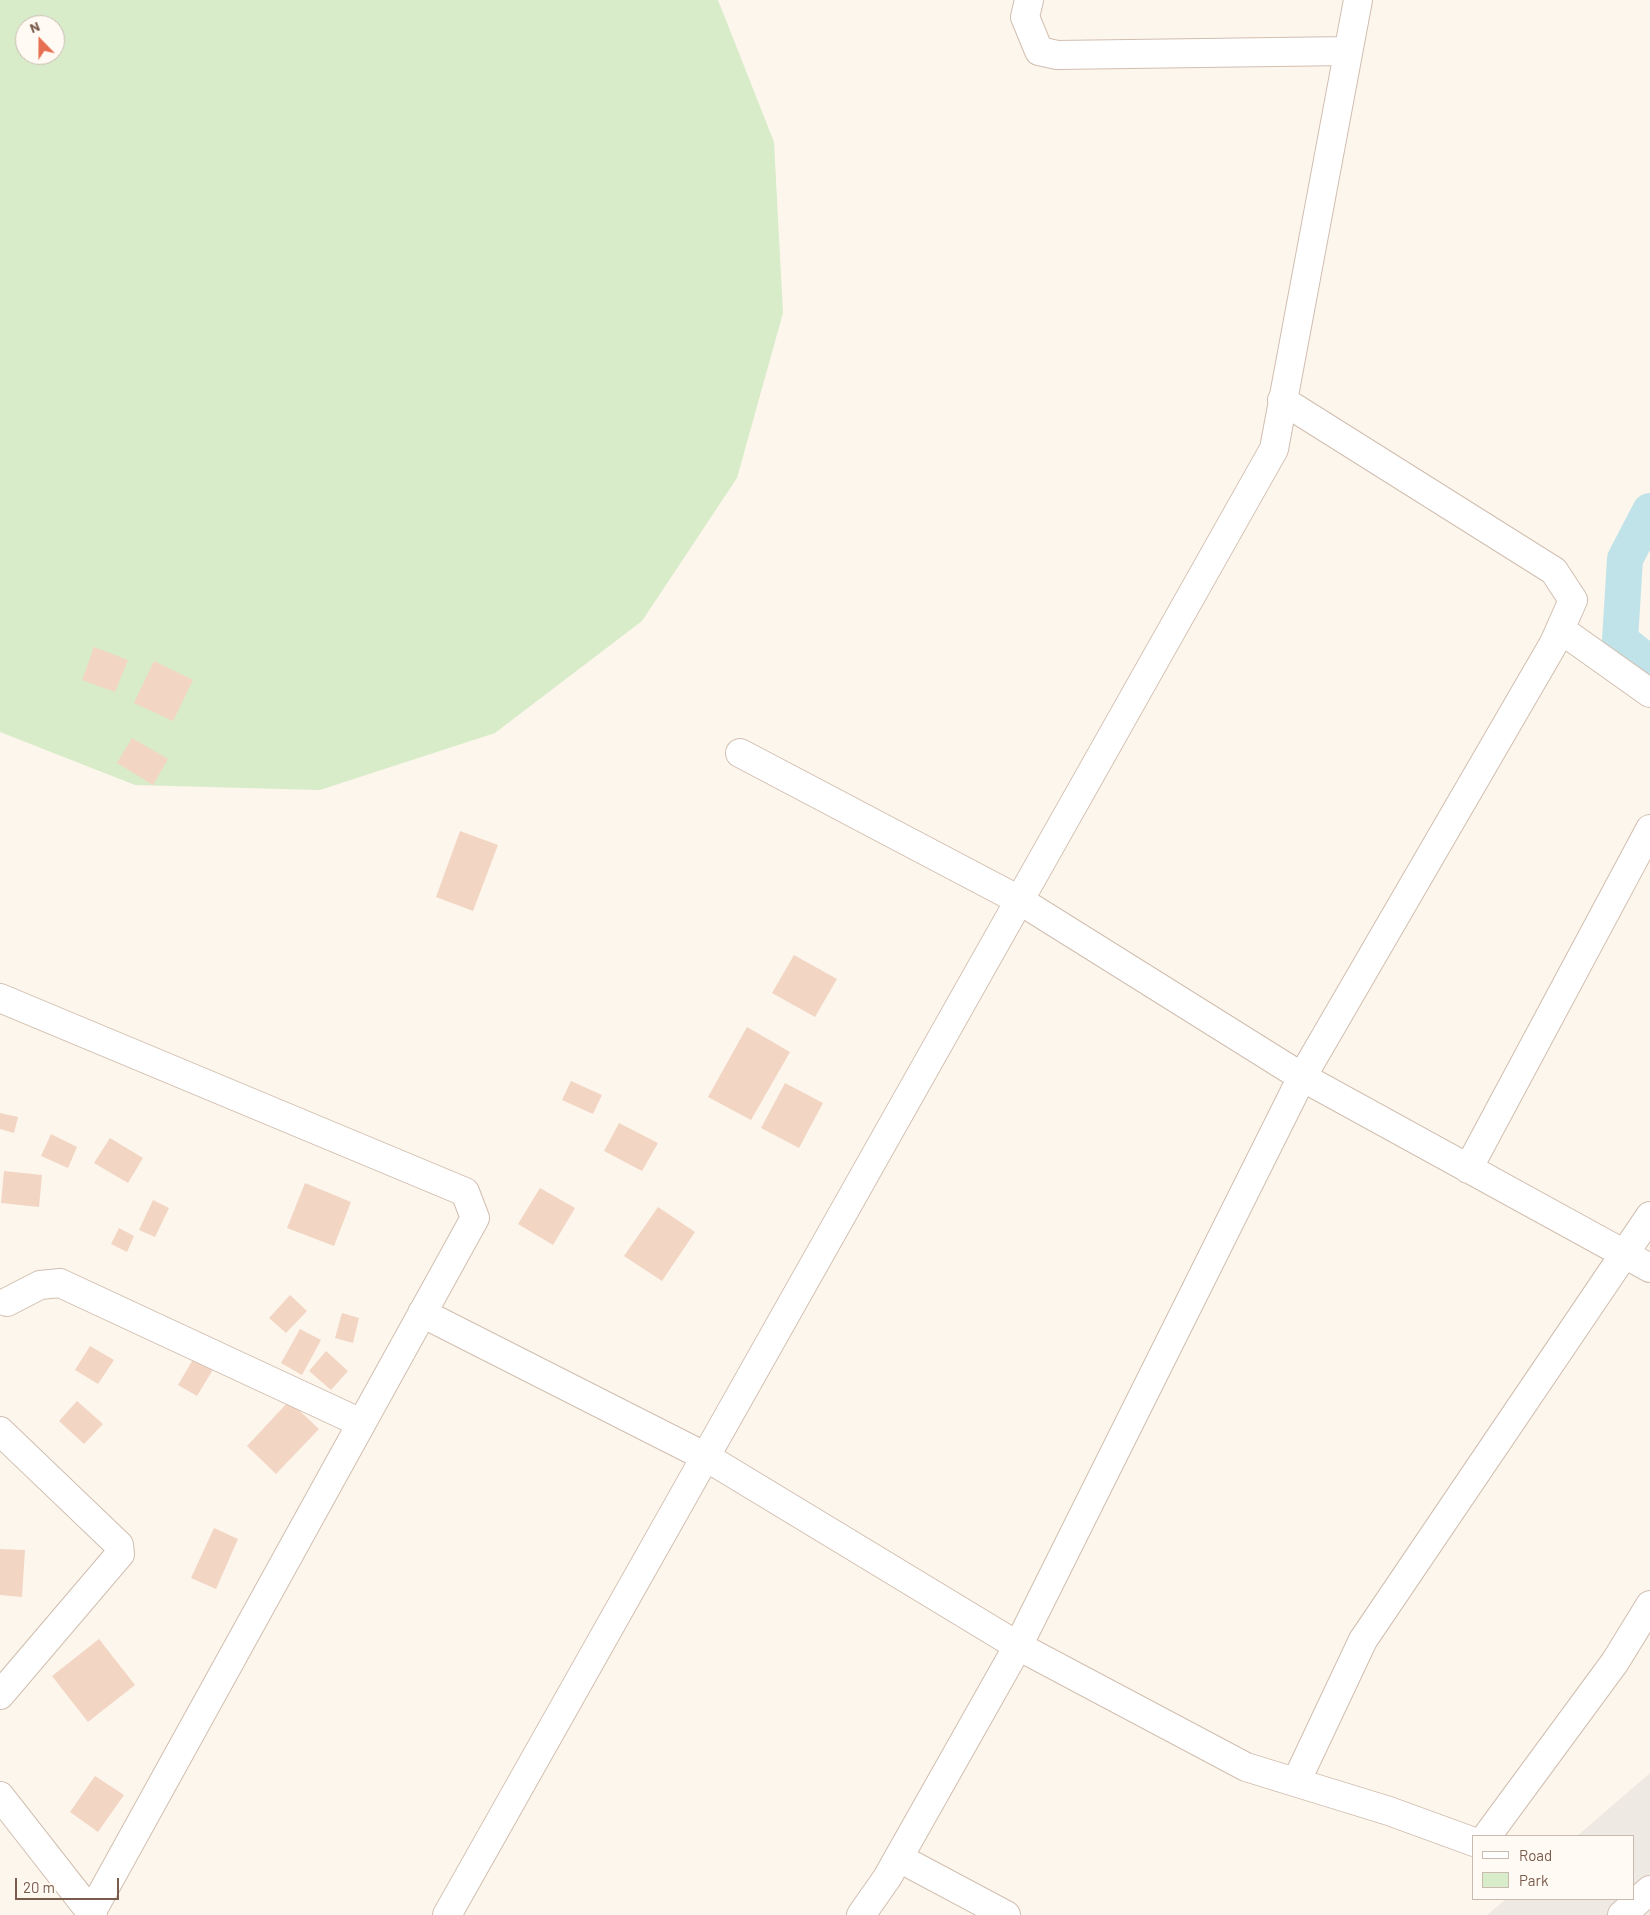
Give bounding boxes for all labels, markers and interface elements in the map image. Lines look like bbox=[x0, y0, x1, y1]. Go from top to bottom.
north arrow bbox=[15, 15, 65, 65]
text: N bbox=[27, 17, 42, 36]
legend bbox=[1472, 1835, 1635, 1900]
text: Road bbox=[1519, 1846, 1552, 1864]
scale bar bbox=[18, 1868, 121, 1900]
text: Park bbox=[1519, 1871, 1548, 1889]
text: 20 m bbox=[23, 1878, 55, 1896]

